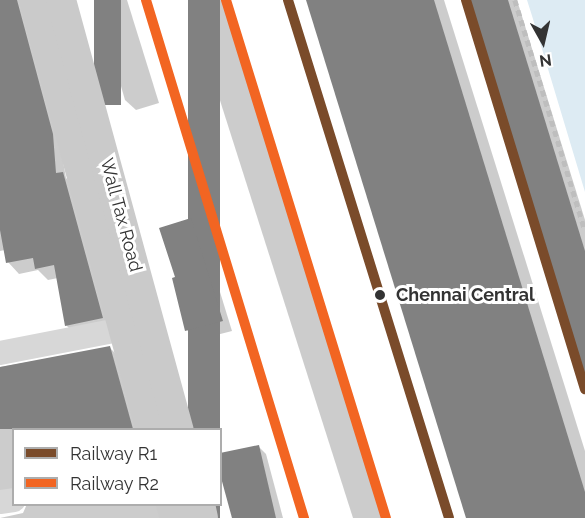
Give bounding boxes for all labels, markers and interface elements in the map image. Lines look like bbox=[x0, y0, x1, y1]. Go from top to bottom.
north arrow bbox=[513, 12, 573, 72]
text: N bbox=[538, 50, 553, 71]
street label: Wall Tax Road bbox=[95, 155, 147, 275]
marker: Chennai Central bbox=[369, 284, 391, 306]
place label: Chennai Central bbox=[396, 284, 535, 306]
legend bbox=[12, 428, 222, 506]
text: Railway R1 bbox=[70, 443, 157, 464]
text: Railway R2 bbox=[70, 473, 159, 494]

